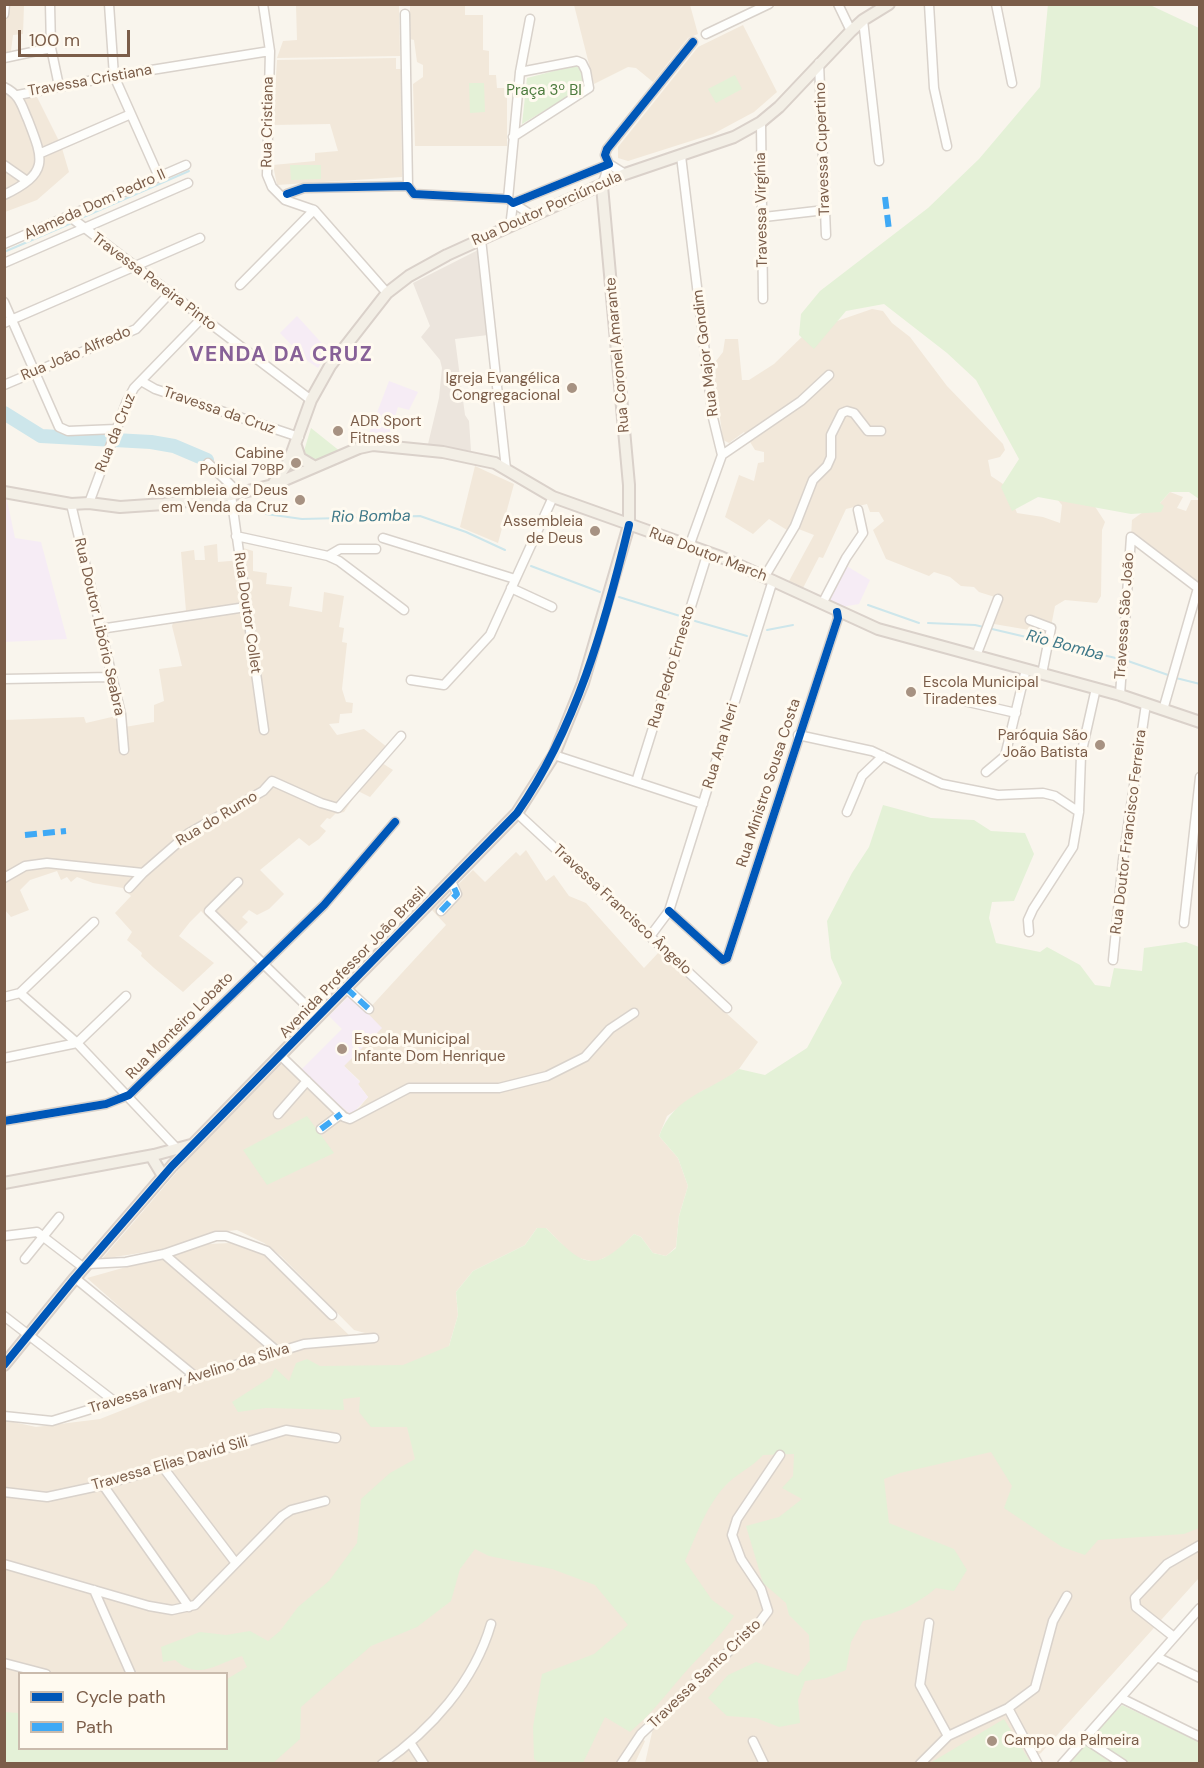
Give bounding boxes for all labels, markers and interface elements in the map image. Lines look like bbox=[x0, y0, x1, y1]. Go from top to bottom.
scale bar bbox=[21, 18, 134, 56]
text: 100 m bbox=[29, 28, 80, 52]
street label: Travessa Cristiana bbox=[27, 61, 153, 101]
street label: Rua Cristiana bbox=[258, 76, 278, 168]
park label: Praça 3º BI bbox=[506, 82, 582, 100]
street label: Travessa Cupertino bbox=[812, 82, 834, 216]
street label: Travessa Virgínia bbox=[752, 152, 772, 268]
street label: Alameda Dom Pedro II bbox=[22, 166, 168, 244]
street label: Rua Doutor Porciúncula bbox=[469, 168, 625, 250]
street label: Travessa Pereira Pinto bbox=[88, 229, 220, 335]
street label: Rua Coronel Amarante bbox=[602, 277, 634, 433]
street label: Rua Major Gondim bbox=[689, 289, 723, 417]
street label: Rua João Alfredo bbox=[18, 323, 134, 385]
district label: VENDA DA CRUZ bbox=[189, 342, 373, 368]
place label: Igreja Evangélica Congregacional bbox=[445, 370, 560, 405]
marker: Igreja Evangélica Congregacional bbox=[565, 381, 579, 395]
street label: Travessa da Cruz bbox=[160, 383, 278, 439]
street label: Rua da Cruz bbox=[92, 391, 140, 475]
place label: ADR Sport Fitness bbox=[350, 413, 422, 448]
marker: ADR Sport Fitness bbox=[331, 424, 345, 438]
place label: Cabine Policial 7ºBP bbox=[200, 445, 284, 480]
marker: Cabine Policial 7ºBP bbox=[289, 456, 303, 470]
place label: Assembleia de Deus em Venda da Cruz bbox=[147, 482, 288, 517]
marker: Assembleia de Deus em Venda da Cruz bbox=[293, 493, 307, 507]
water label: Rio Bomba bbox=[331, 507, 411, 527]
place label: Assembleia de Deus bbox=[503, 513, 583, 548]
marker: Assembleia de Deus bbox=[588, 524, 602, 538]
street label: Rua Doutor March bbox=[647, 524, 769, 586]
street label: Rua Doutor Libório Seabra bbox=[70, 536, 128, 718]
street label: Rua Doutor Collet bbox=[230, 551, 264, 675]
street label: Travessa São João bbox=[1112, 552, 1138, 680]
street label: Rua Pedro Ernesto bbox=[645, 604, 699, 730]
water label: Rio Bomba bbox=[1024, 626, 1106, 666]
place label: Escola Municipal Tiradentes bbox=[923, 674, 1038, 709]
marker: Escola Municipal Tiradentes bbox=[904, 685, 918, 699]
street label: Rua Ministro Sousa Costa bbox=[733, 696, 805, 870]
street label: Rua Ana Neri bbox=[699, 701, 743, 791]
place label: Paróquia São João Batista bbox=[998, 727, 1088, 762]
street label: Rua Doutor Francisco Ferreira bbox=[1108, 729, 1150, 935]
marker: Paróquia São João Batista bbox=[1093, 738, 1107, 752]
street label: Rua do Rumo bbox=[173, 788, 261, 850]
street label: Travessa Francisco Ângelo bbox=[549, 841, 695, 979]
street label: Avenida Professor João Brasil bbox=[276, 884, 430, 1042]
street label: Rua Monteiro Lobato bbox=[123, 969, 237, 1083]
place label: Escola Municipal Infante Dom Henrique bbox=[354, 1031, 505, 1066]
marker: Escola Municipal Infante Dom Henrique bbox=[335, 1042, 349, 1056]
street label: Travessa Irany Avelino da Silva bbox=[87, 1340, 291, 1418]
street label: Travessa Elias David Sili bbox=[90, 1433, 250, 1495]
street label: Travessa Santo Cristo bbox=[645, 1615, 765, 1733]
legend bbox=[18, 1672, 228, 1750]
text: Cycle path bbox=[76, 1685, 166, 1709]
text: Path bbox=[76, 1715, 113, 1739]
place label: Campo da Palmeira bbox=[1004, 1732, 1139, 1750]
marker: Campo da Palmeira bbox=[985, 1734, 999, 1748]

